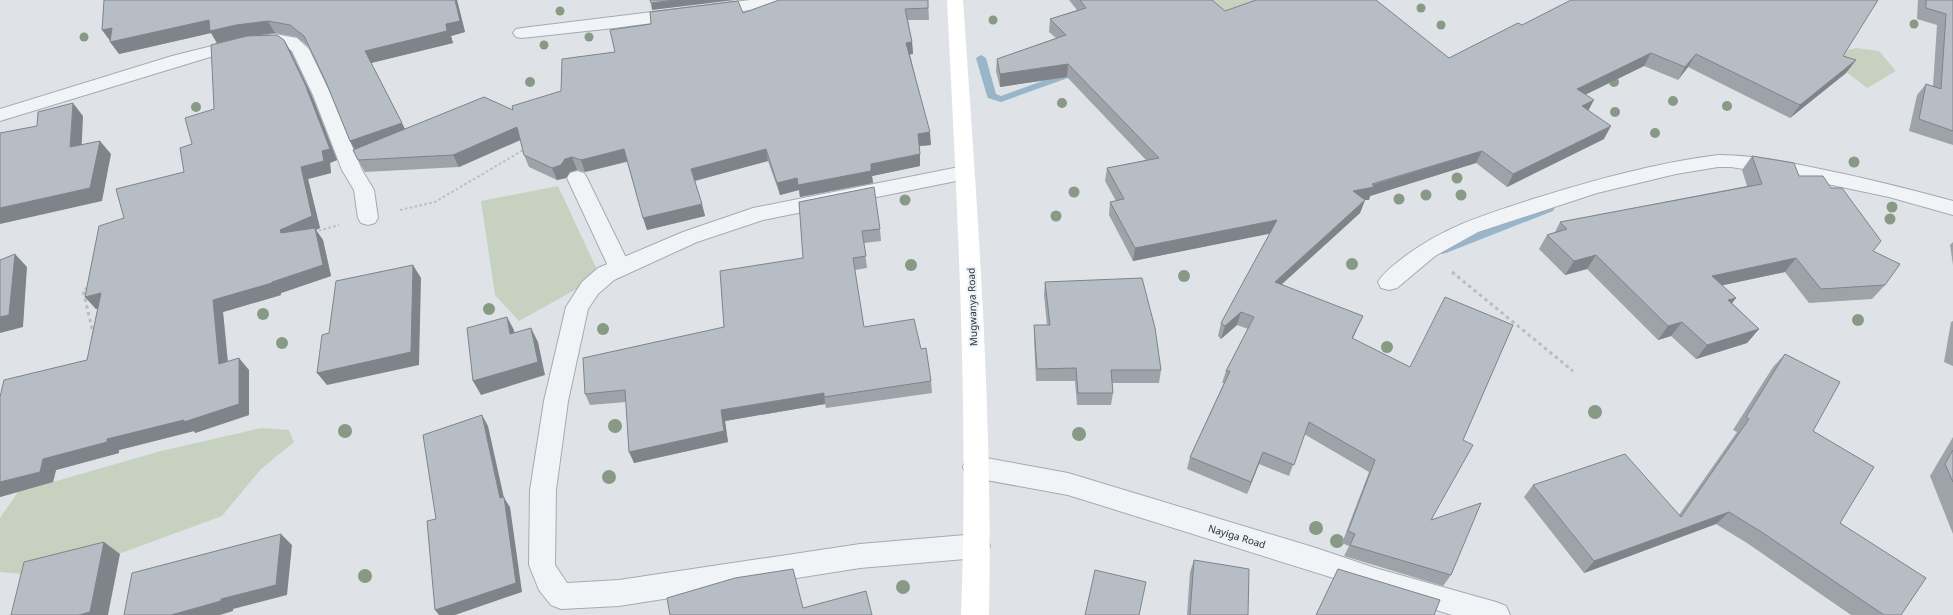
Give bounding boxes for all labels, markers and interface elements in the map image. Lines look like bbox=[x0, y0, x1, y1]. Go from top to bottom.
street label: Mugwanya Road bbox=[964, 268, 980, 346]
street label: Nayiga Road bbox=[1207, 521, 1267, 551]

